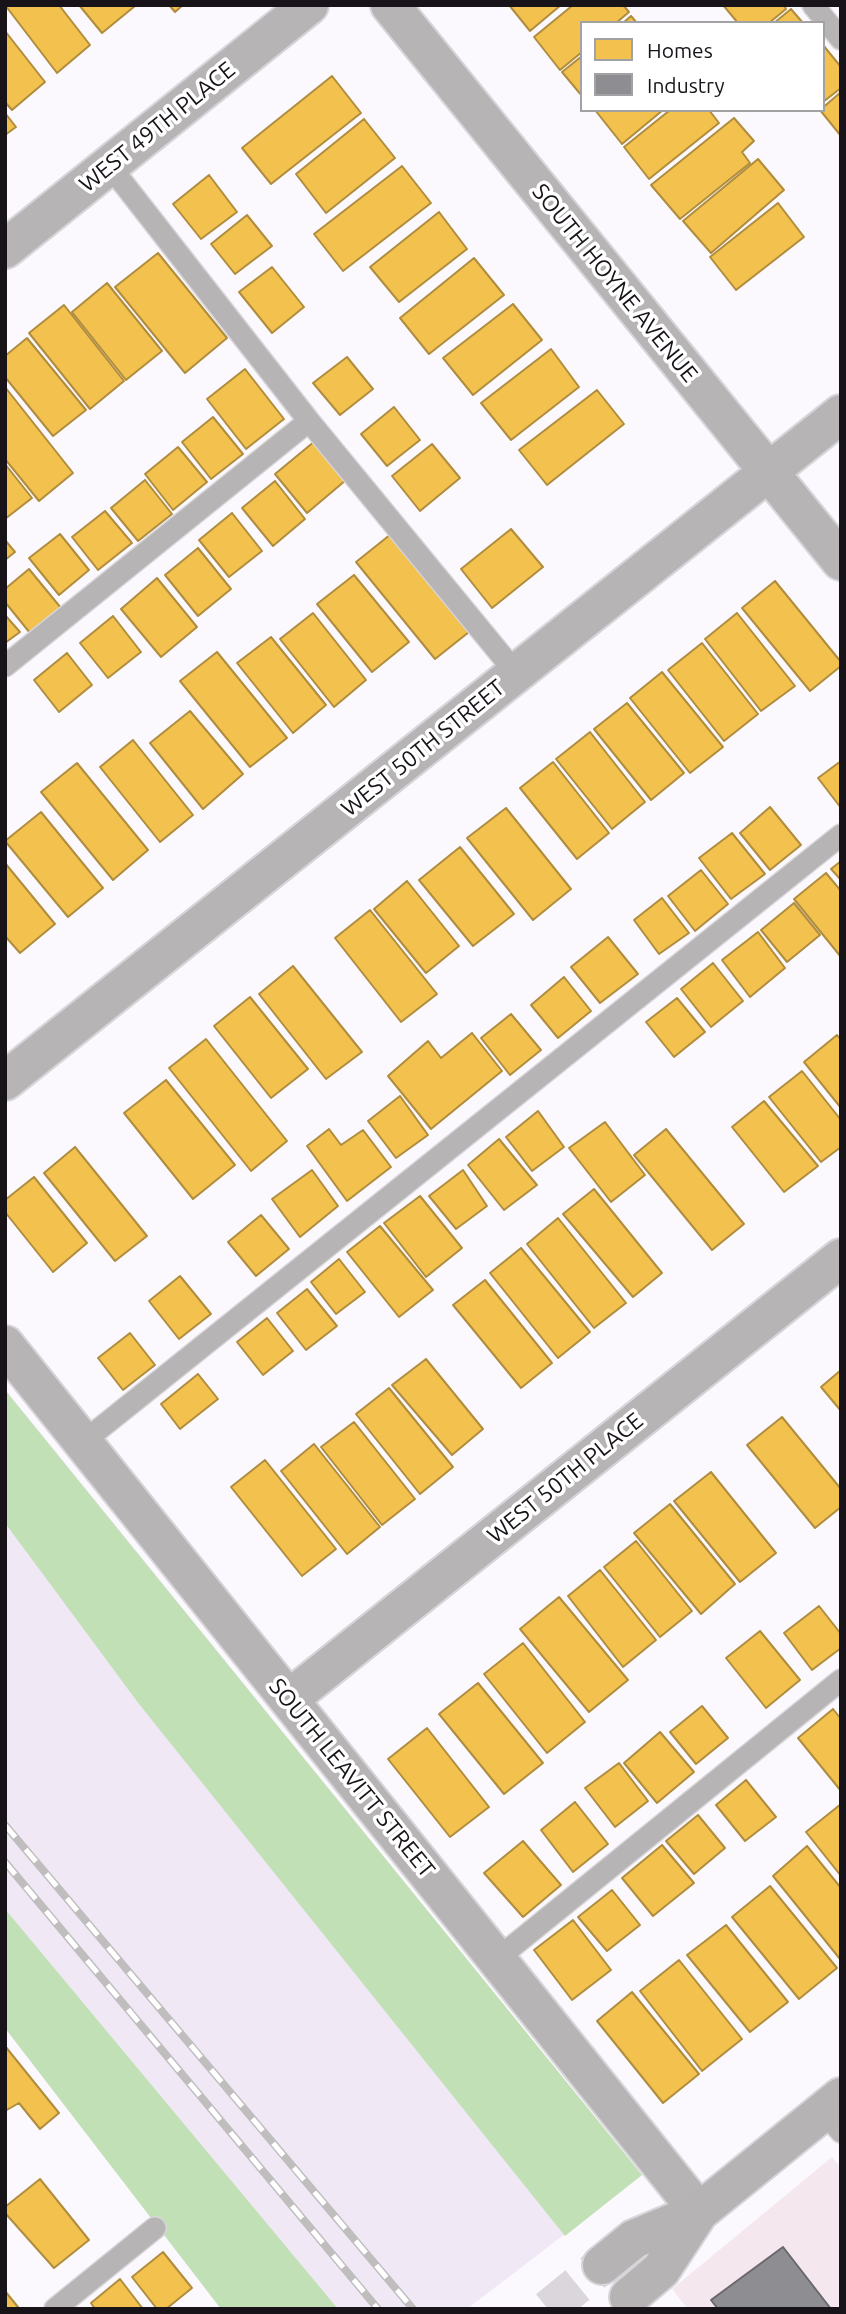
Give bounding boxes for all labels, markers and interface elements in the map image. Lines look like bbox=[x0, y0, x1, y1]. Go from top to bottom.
legend bbox=[580, 21, 825, 112]
text: Homes bbox=[647, 38, 713, 62]
street label: WEST 49TH PLACE bbox=[74, 56, 240, 198]
text: Industry bbox=[647, 73, 725, 97]
street label: SOUTH HOYNE AVENUE bbox=[527, 178, 703, 388]
street label: WEST 50TH STREET bbox=[336, 674, 510, 822]
street label: WEST 50TH PLACE bbox=[482, 1407, 648, 1549]
street label: SOUTH LEAVITT STREET bbox=[263, 1673, 441, 1883]

